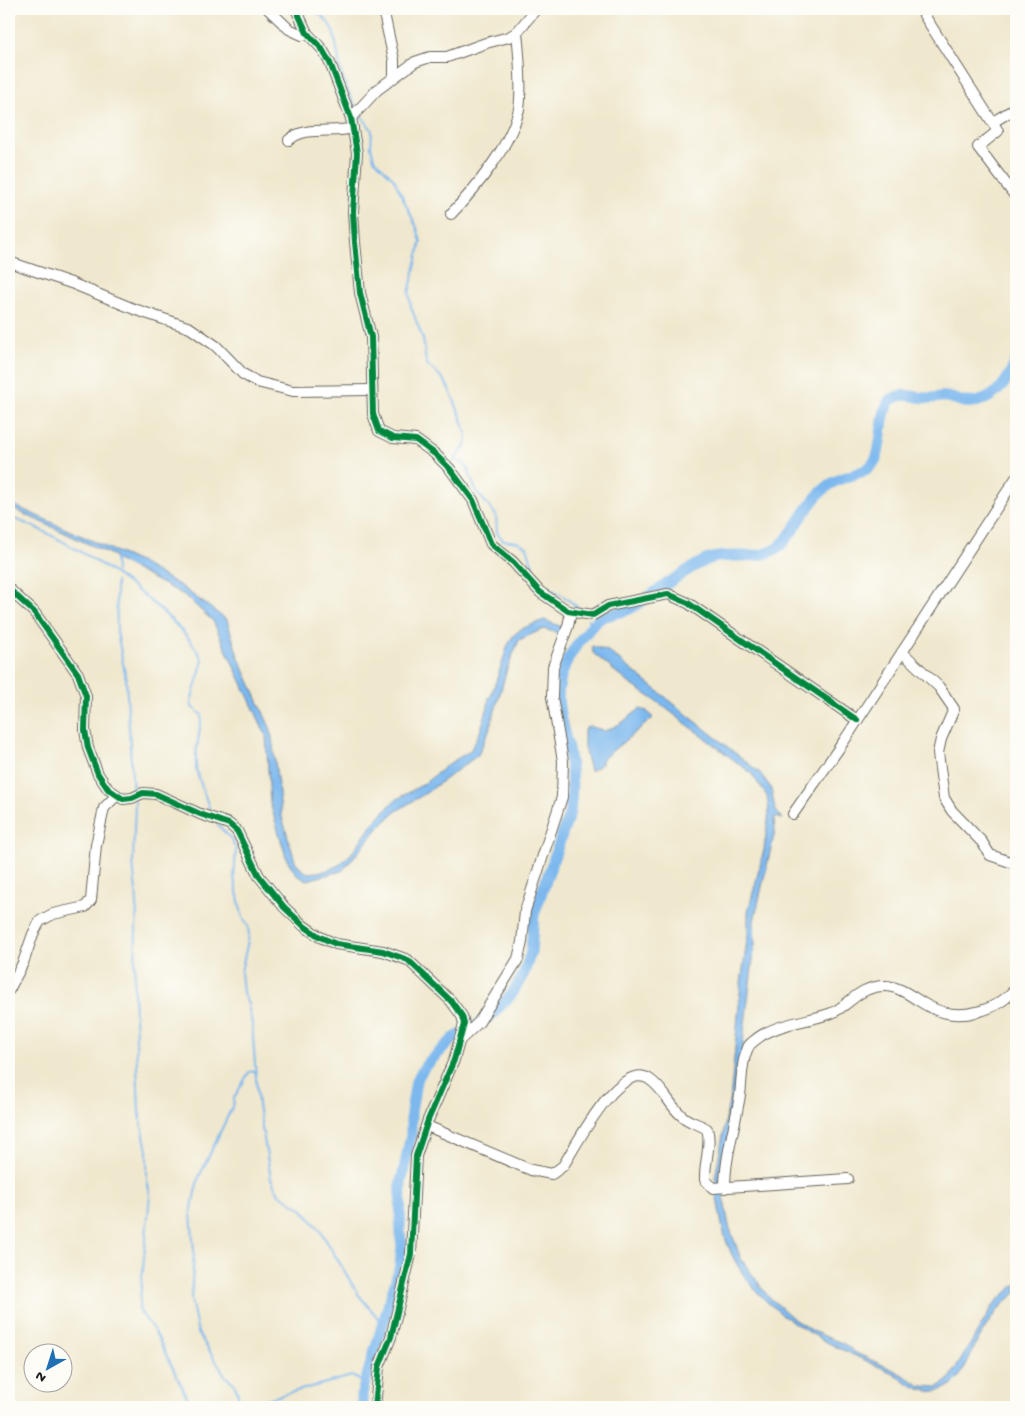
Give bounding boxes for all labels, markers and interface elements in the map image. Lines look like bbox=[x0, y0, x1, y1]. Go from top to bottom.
north arrow bbox=[22, 1344, 72, 1394]
text: N bbox=[32, 1367, 50, 1386]

